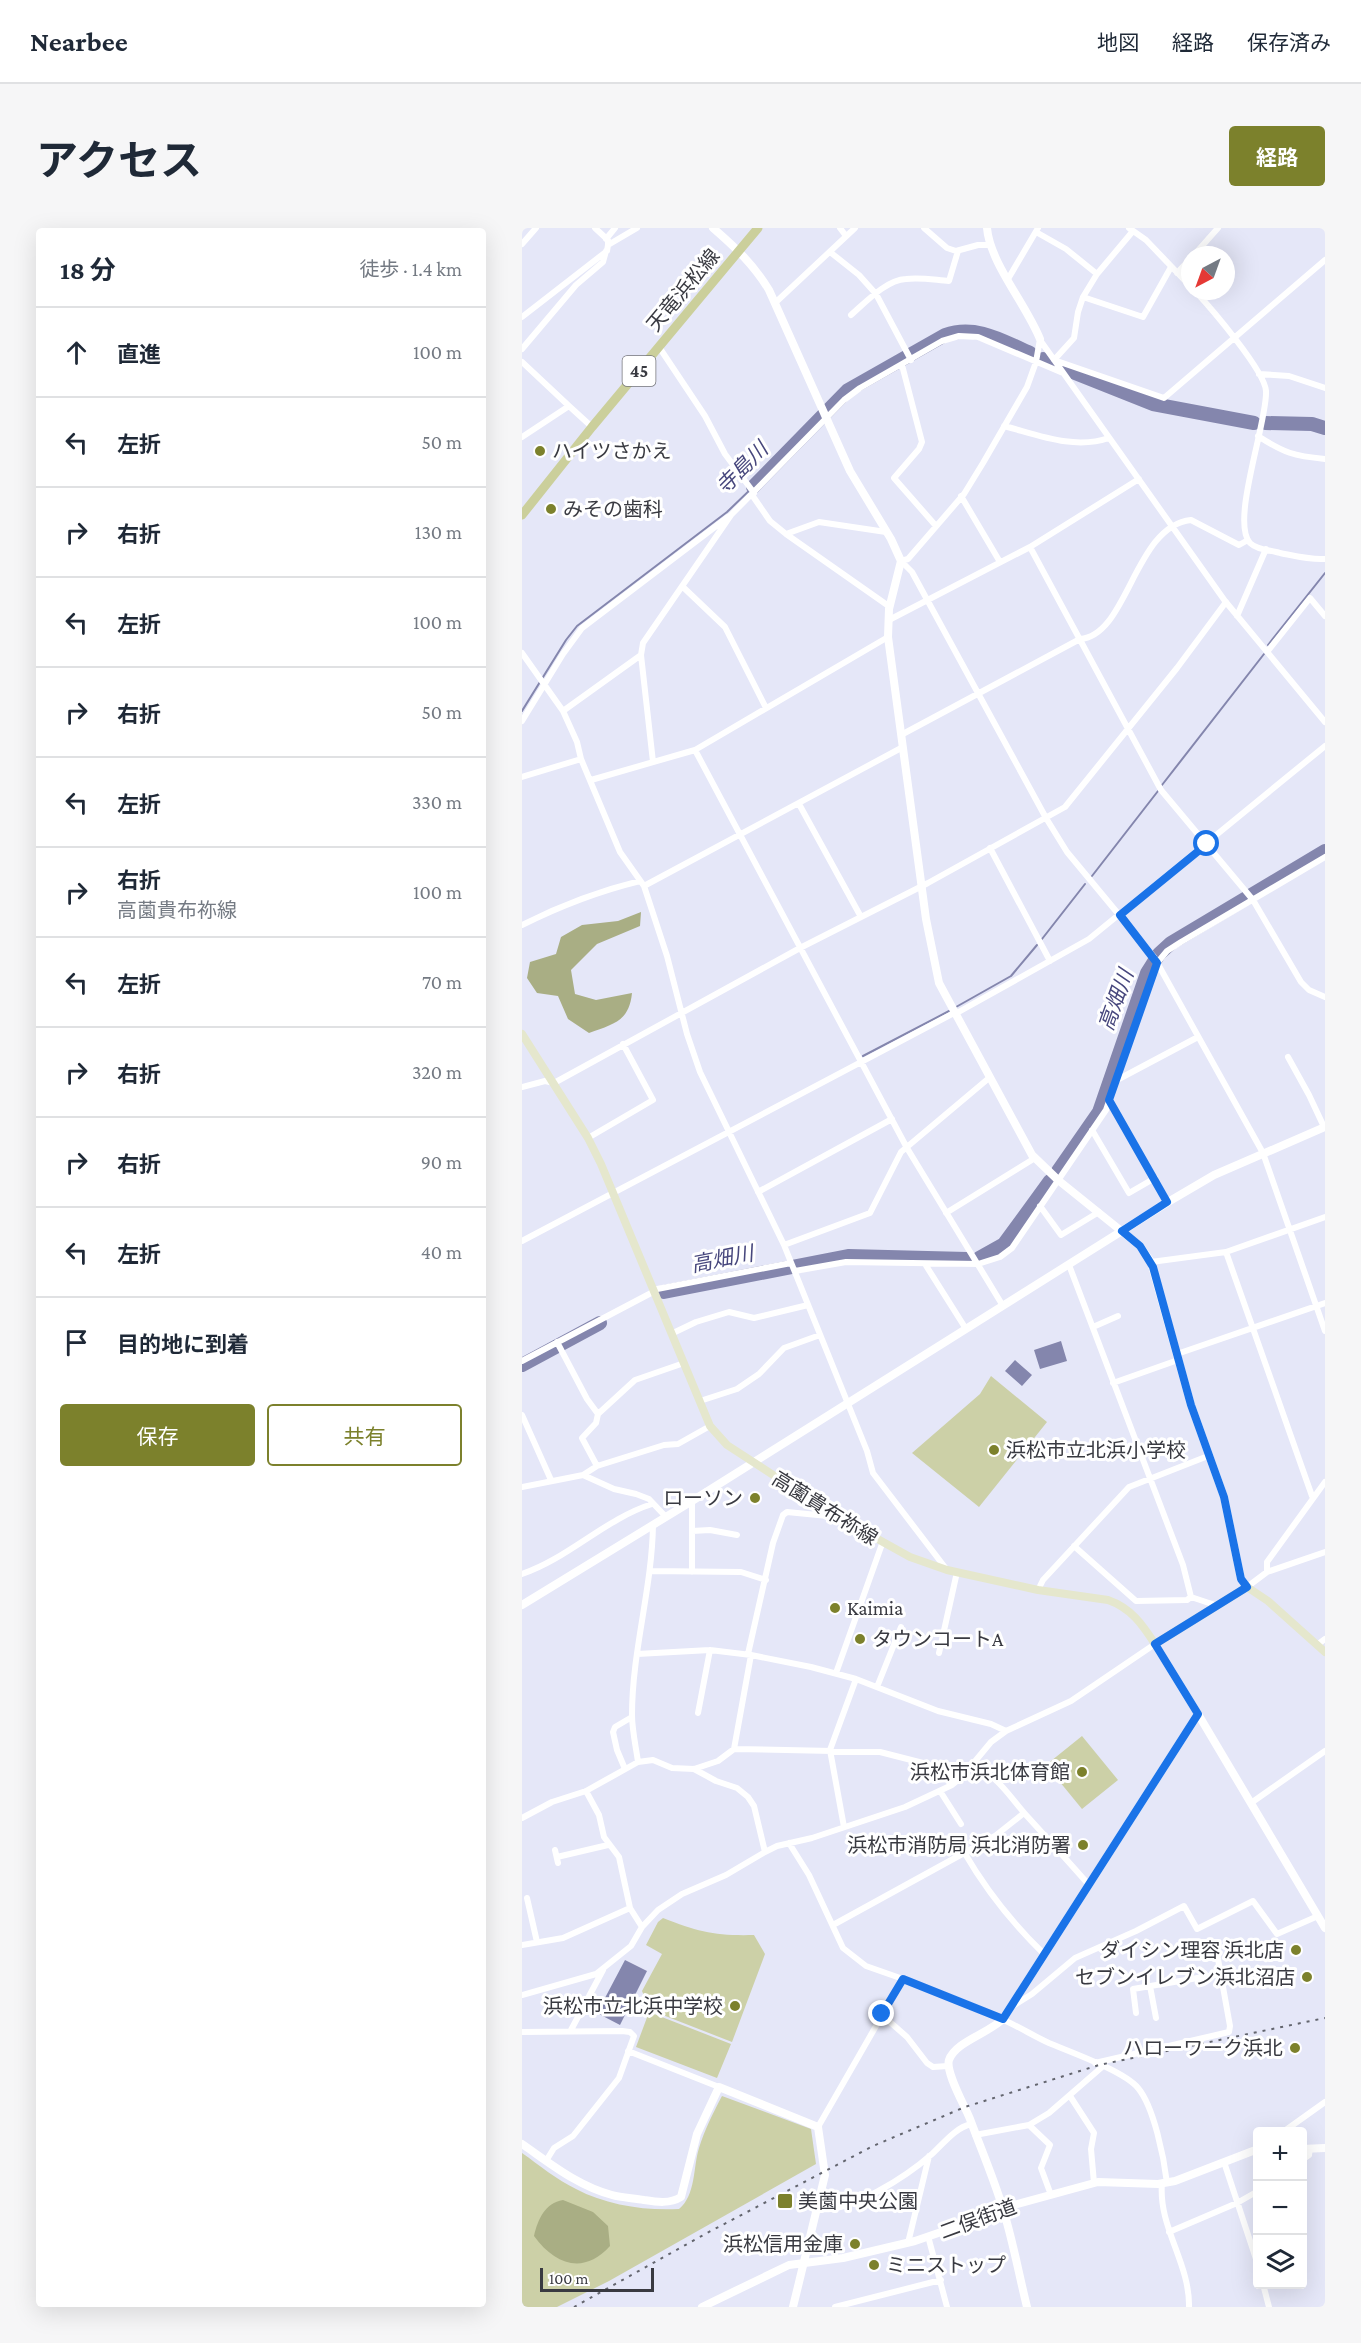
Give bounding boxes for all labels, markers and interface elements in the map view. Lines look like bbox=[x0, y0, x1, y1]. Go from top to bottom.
text: Nearbee bbox=[30, 26, 128, 57]
text: 地図 bbox=[1097, 31, 1139, 55]
text: 経路 bbox=[1172, 31, 1214, 55]
text: 保存済み bbox=[1247, 31, 1331, 55]
button: 経路 bbox=[1229, 126, 1325, 186]
text: アクセス bbox=[36, 137, 202, 184]
street label: 天竜浜松線 bbox=[642, 245, 724, 335]
north arrow bbox=[1181, 246, 1235, 300]
text: 18 分 bbox=[60, 256, 116, 285]
text: 徒歩 · 1.4 km bbox=[359, 258, 462, 280]
icon: ahead bbox=[60, 336, 93, 369]
text: 100 m bbox=[413, 341, 462, 363]
text: 直進 bbox=[117, 342, 161, 367]
road number: 45 bbox=[622, 356, 656, 386]
icon: left bbox=[60, 426, 93, 459]
text: 50 m bbox=[421, 431, 462, 453]
text: 左折 bbox=[117, 432, 161, 457]
water label: 寺島川 bbox=[711, 436, 774, 499]
place label: ハイツさかえ bbox=[552, 440, 672, 462]
marker: ハイツさかえ bbox=[533, 444, 547, 458]
place label: みその歯科 bbox=[563, 498, 663, 520]
marker: みその歯科 bbox=[544, 502, 558, 516]
icon: right bbox=[60, 516, 93, 549]
text: 130 m bbox=[415, 521, 462, 543]
text: 右折 bbox=[117, 522, 161, 547]
icon: left bbox=[60, 606, 93, 639]
text: 100 m bbox=[413, 611, 462, 633]
text: 左折 bbox=[117, 612, 161, 637]
icon: right bbox=[60, 696, 93, 729]
text: 50 m bbox=[421, 701, 462, 723]
text: 右折 bbox=[117, 702, 161, 727]
icon: left bbox=[60, 786, 93, 819]
text: 330 m bbox=[412, 791, 462, 813]
text: 左折 bbox=[117, 792, 161, 817]
route start bbox=[1193, 830, 1219, 856]
text: 右折 bbox=[117, 868, 161, 893]
icon: right bbox=[60, 876, 93, 909]
text: 100 m bbox=[413, 881, 462, 903]
text: 高薗貴布祢線 bbox=[117, 899, 237, 921]
water label: 高畑川 bbox=[1094, 964, 1139, 1034]
icon: left bbox=[60, 966, 93, 999]
text: 70 m bbox=[422, 971, 462, 993]
text: 左折 bbox=[117, 972, 161, 997]
icon: right bbox=[60, 1056, 93, 1089]
text: 320 m bbox=[412, 1061, 462, 1083]
text: 右折 bbox=[117, 1062, 161, 1087]
icon: right bbox=[60, 1146, 93, 1179]
text: 90 m bbox=[421, 1151, 462, 1173]
text: 右折 bbox=[117, 1152, 161, 1177]
icon: left bbox=[60, 1236, 93, 1269]
text: 40 m bbox=[421, 1241, 462, 1263]
water label: 高畑川 bbox=[689, 1241, 757, 1277]
text: 左折 bbox=[117, 1242, 161, 1267]
icon: arrive bbox=[60, 1326, 93, 1359]
text: 目的地に到着 bbox=[117, 1332, 249, 1357]
button: 保存 bbox=[60, 1404, 255, 1466]
button: 共有 bbox=[267, 1404, 462, 1466]
place label: 浜松市立北浜小学校 bbox=[1006, 1439, 1186, 1461]
marker: 浜松市立北浜小学校 bbox=[987, 1443, 1001, 1457]
street label: 高薗貴布祢線 bbox=[768, 1467, 882, 1549]
place label: ローソン bbox=[663, 1487, 743, 1509]
marker: ローソン bbox=[748, 1491, 762, 1505]
place label: Kaimia bbox=[847, 1597, 903, 1619]
marker: Kaimia bbox=[828, 1601, 842, 1615]
place label: タウンコートA bbox=[872, 1628, 1004, 1650]
marker: タウンコートA bbox=[853, 1632, 867, 1646]
place label: 浜松市浜北体育館 bbox=[910, 1761, 1070, 1783]
marker: 浜松市浜北体育館 bbox=[1075, 1765, 1089, 1779]
place label: 浜松市消防局 浜北消防署 bbox=[847, 1834, 1071, 1856]
marker: 浜松市消防局 浜北消防署 bbox=[1076, 1838, 1090, 1852]
place label: ダイシン理容 浜北店 bbox=[1100, 1939, 1284, 1961]
marker: ダイシン理容 浜北店 bbox=[1289, 1943, 1303, 1957]
place label: セブンイレブン浜北沼店 bbox=[1075, 1966, 1295, 1988]
marker: セブンイレブン浜北沼店 bbox=[1300, 1970, 1314, 1984]
place label: 浜松市立北浜中学校 bbox=[543, 1995, 723, 2017]
marker: 浜松市立北浜中学校 bbox=[728, 1999, 742, 2013]
route end bbox=[868, 2000, 894, 2026]
place label: ハローワーク浜北 bbox=[1123, 2037, 1283, 2059]
marker: ハローワーク浜北 bbox=[1288, 2041, 1302, 2055]
map controls bbox=[1253, 2127, 1307, 2289]
button: + bbox=[1253, 2127, 1307, 2181]
button: − bbox=[1253, 2181, 1307, 2235]
place label: 美薗中央公園 bbox=[798, 2190, 918, 2212]
marker: 美薗中央公園 bbox=[776, 2192, 794, 2210]
street label: 二俣街道 bbox=[937, 2195, 1019, 2243]
place label: 浜松信用金庫 bbox=[723, 2233, 843, 2255]
button: layers bbox=[1253, 2235, 1307, 2289]
marker: 浜松信用金庫 bbox=[848, 2237, 862, 2251]
place label: ミニストップ bbox=[886, 2254, 1006, 2276]
marker: ミニストップ bbox=[867, 2258, 881, 2272]
scale bar bbox=[540, 2265, 654, 2292]
text: 100 m bbox=[549, 2270, 588, 2287]

